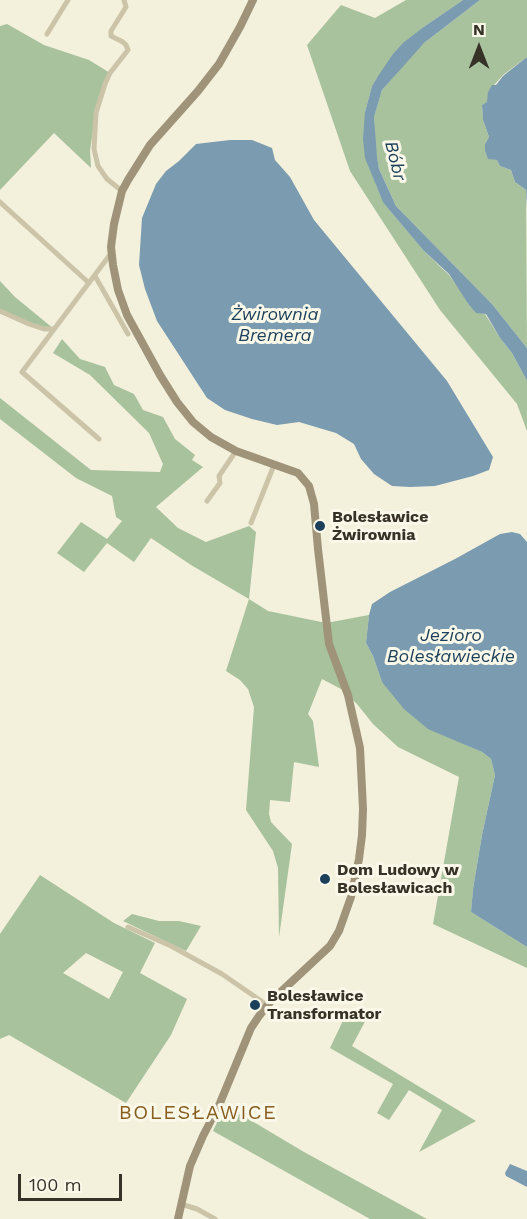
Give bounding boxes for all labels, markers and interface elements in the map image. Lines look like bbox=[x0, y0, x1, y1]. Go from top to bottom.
north arrow bbox=[449, 18, 509, 78]
text: N bbox=[473, 20, 485, 39]
water label: Bóbr bbox=[380, 139, 410, 183]
water label: Żwirownia Bremera bbox=[232, 304, 318, 346]
place label: Bolesławice Żwirownia bbox=[332, 507, 428, 545]
marker: Bolesławice Żwirownia bbox=[313, 519, 327, 533]
water label: Jezioro Bolesławieckie bbox=[387, 625, 515, 668]
place label: Dom Ludowy w Bolesławicach bbox=[337, 860, 459, 898]
marker: Dom Ludowy w Bolesławicach bbox=[318, 872, 332, 886]
place label: Bolesławice Transformator bbox=[267, 986, 381, 1024]
marker: Bolesławice Transformator bbox=[248, 998, 262, 1012]
district label: BOLESŁAWICE bbox=[119, 1101, 277, 1125]
scale bar bbox=[21, 1162, 124, 1200]
text: 100 m bbox=[29, 1174, 82, 1195]

